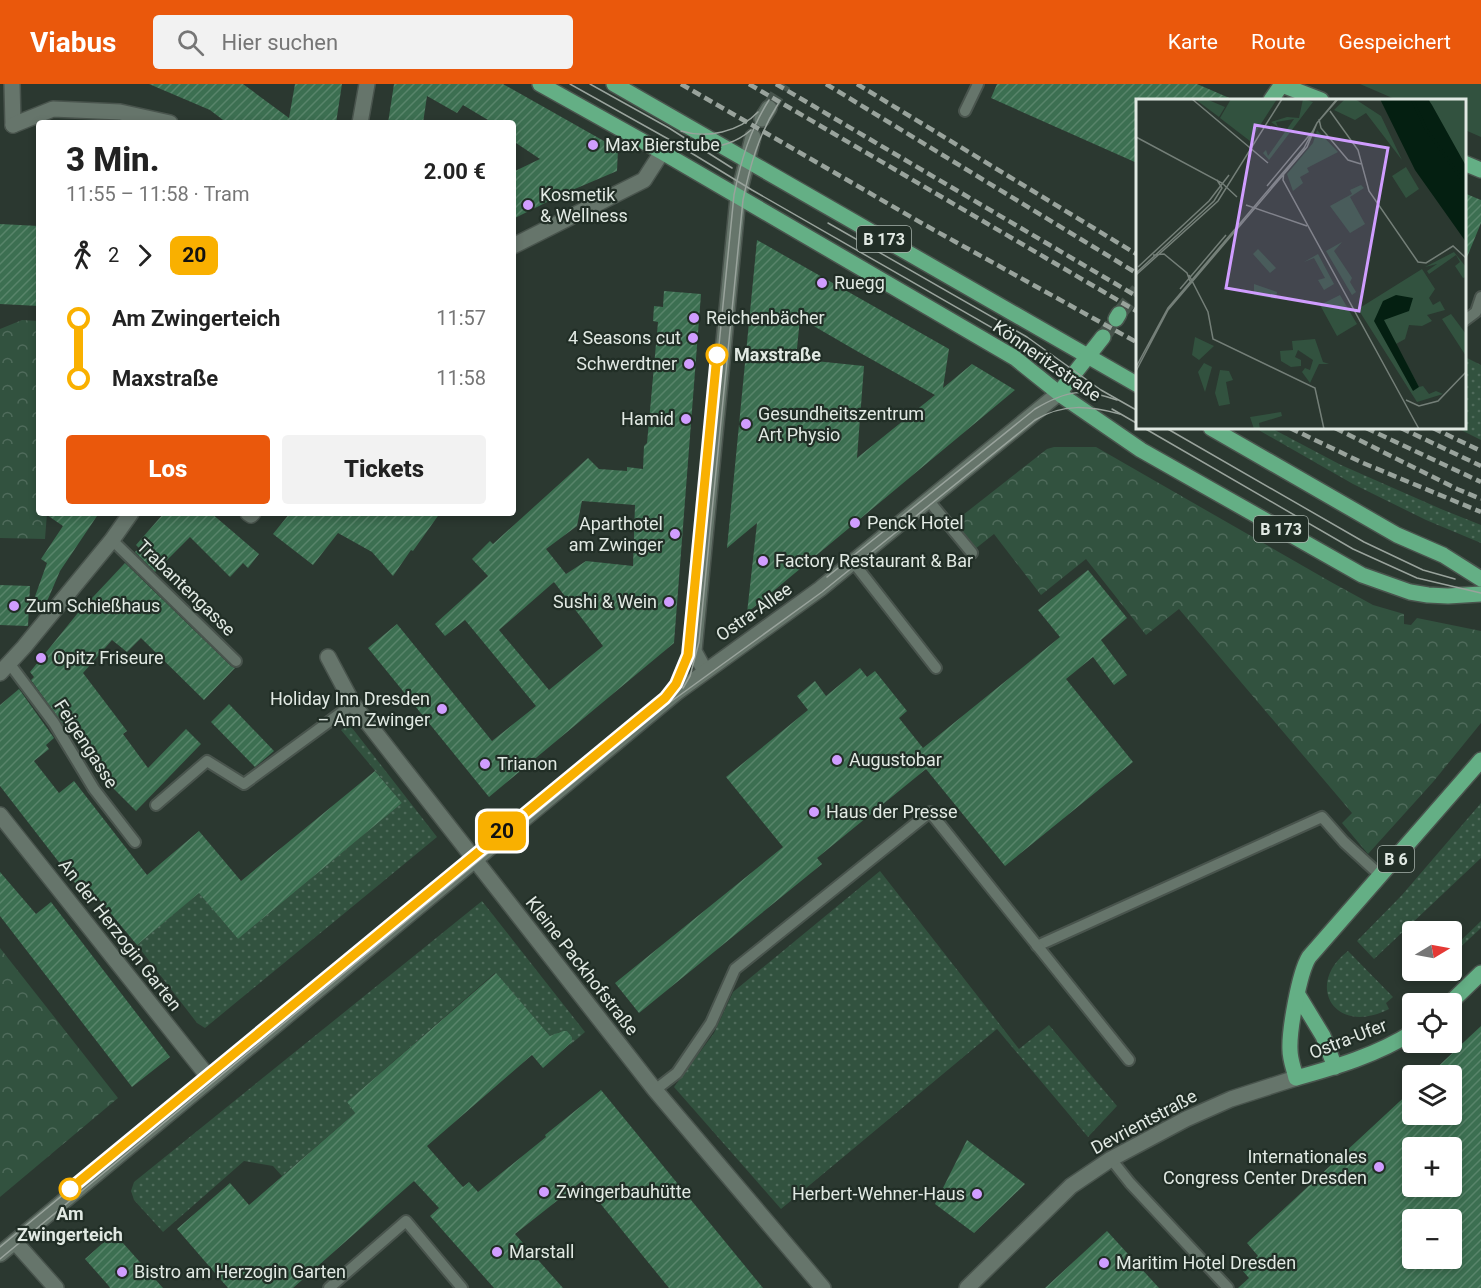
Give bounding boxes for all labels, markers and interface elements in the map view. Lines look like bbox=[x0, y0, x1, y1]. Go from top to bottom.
search box bbox=[153, 15, 573, 69]
text: Viabus bbox=[30, 26, 117, 59]
icon: search bbox=[174, 26, 207, 59]
text: Hier suchen bbox=[222, 30, 338, 55]
text: Karte bbox=[1168, 30, 1218, 54]
text: Route bbox=[1251, 30, 1305, 54]
text: Gespeichert bbox=[1338, 30, 1451, 54]
inset map bbox=[1136, 99, 1466, 429]
place label: Max Bierstube bbox=[605, 134, 720, 155]
marker: Max Bierstube bbox=[586, 138, 600, 152]
text: 3 Min. bbox=[66, 140, 159, 179]
text: 2.00 € bbox=[424, 159, 486, 184]
text: 11:55 – 11:58 · Tram bbox=[66, 182, 249, 206]
place label: Kosmetik & Wellness bbox=[540, 184, 628, 226]
marker: Kosmetik & Wellness bbox=[521, 198, 535, 212]
road number: B 173 bbox=[857, 226, 911, 252]
icon: walk bbox=[66, 239, 99, 272]
icon: forward bbox=[128, 239, 161, 272]
text: 2 bbox=[108, 243, 119, 267]
text: 20 bbox=[182, 243, 206, 267]
place label: Ruegg bbox=[834, 272, 885, 293]
marker: Ruegg bbox=[815, 276, 829, 290]
text: Am Zwingerteich bbox=[112, 306, 280, 331]
text: 11:57 bbox=[436, 306, 486, 330]
place label: Reichenbächer bbox=[706, 307, 825, 328]
marker: Reichenbächer bbox=[687, 311, 701, 325]
street label: Könneritzstraße bbox=[989, 316, 1105, 406]
place label: 4 Seasons cut bbox=[568, 327, 681, 348]
marker: 4 Seasons cut bbox=[686, 331, 700, 345]
marker: Maxstraße bbox=[706, 344, 728, 366]
place label: Maxstraße bbox=[734, 344, 821, 365]
place label: Schwerdtner bbox=[576, 353, 677, 374]
marker: Schwerdtner bbox=[682, 357, 696, 371]
text: Maxstraße bbox=[112, 366, 218, 391]
text: 11:58 bbox=[436, 366, 486, 390]
place label: Gesundheitszentrum Art Physio bbox=[758, 403, 924, 445]
place label: Hamid bbox=[621, 408, 674, 429]
marker: Hamid bbox=[679, 412, 693, 426]
marker: Gesundheitszentrum Art Physio bbox=[739, 417, 753, 431]
button: Los bbox=[66, 435, 270, 504]
button: Tickets bbox=[282, 435, 486, 504]
place label: Penck Hotel bbox=[867, 512, 964, 533]
place label: Aparthotel am Zwinger bbox=[569, 513, 663, 555]
marker: Penck Hotel bbox=[848, 516, 862, 530]
road number: B 173 bbox=[1254, 516, 1308, 542]
marker: Aparthotel am Zwinger bbox=[668, 527, 682, 541]
street label: Trabantengasse bbox=[133, 535, 240, 640]
place label: Factory Restaurant & Bar bbox=[775, 550, 973, 571]
marker: Factory Restaurant & Bar bbox=[756, 554, 770, 568]
street label: Ostra-Allee bbox=[712, 578, 796, 645]
place label: Sushi & Wein bbox=[553, 591, 657, 612]
place label: Zum Schießhaus bbox=[26, 595, 160, 616]
marker: Sushi & Wein bbox=[662, 595, 676, 609]
marker: Zum Schießhaus bbox=[7, 599, 21, 613]
place label: Opitz Friseure bbox=[53, 647, 164, 668]
marker: Opitz Friseure bbox=[34, 651, 48, 665]
place label: Holiday Inn Dresden – Am Zwinger bbox=[270, 688, 430, 730]
street label: Feigengasse bbox=[50, 696, 123, 792]
marker: Holiday Inn Dresden – Am Zwinger bbox=[435, 702, 449, 716]
place label: Augustobar bbox=[849, 749, 942, 770]
place label: Trianon bbox=[497, 753, 558, 774]
marker: Augustobar bbox=[830, 753, 844, 767]
marker: Trianon bbox=[478, 757, 492, 771]
place label: Haus der Presse bbox=[826, 801, 958, 822]
marker: Haus der Presse bbox=[807, 805, 821, 819]
line badge: 20 bbox=[475, 812, 529, 850]
text: 20 bbox=[490, 819, 514, 843]
road number: B 6 bbox=[1378, 846, 1414, 872]
street label: An der Herzogin Garten bbox=[55, 855, 186, 1015]
street label: Kleine Packhofstraße bbox=[522, 892, 643, 1039]
north arrow bbox=[1402, 921, 1462, 981]
map controls bbox=[1402, 921, 1462, 1269]
button: locate bbox=[1402, 993, 1462, 1053]
street label: Ostra-Ufer bbox=[1306, 1014, 1390, 1063]
button: layers bbox=[1402, 1065, 1462, 1125]
street label: Devrientstraße bbox=[1087, 1085, 1200, 1158]
button: + bbox=[1402, 1137, 1462, 1197]
place label: Internationales Congress Center Dresden bbox=[1163, 1146, 1367, 1188]
marker: Internationales Congress Center Dresden bbox=[1372, 1160, 1386, 1174]
marker: Am Zwingerteich bbox=[59, 1178, 81, 1200]
place label: Zwingerbauhütte bbox=[556, 1181, 691, 1202]
place label: Herbert-Wehner-Haus bbox=[792, 1183, 965, 1204]
marker: Zwingerbauhütte bbox=[537, 1185, 551, 1199]
marker: Herbert-Wehner-Haus bbox=[970, 1187, 984, 1201]
place label: Am Zwingerteich bbox=[17, 1203, 123, 1245]
button: − bbox=[1402, 1209, 1462, 1269]
place label: Marstall bbox=[509, 1241, 574, 1262]
marker: Marstall bbox=[490, 1245, 504, 1259]
place label: Maritim Hotel Dresden bbox=[1116, 1252, 1296, 1273]
marker: Maritim Hotel Dresden bbox=[1097, 1256, 1111, 1270]
place label: Bistro am Herzogin Garten bbox=[134, 1261, 346, 1282]
marker: Bistro am Herzogin Garten bbox=[115, 1265, 129, 1279]

